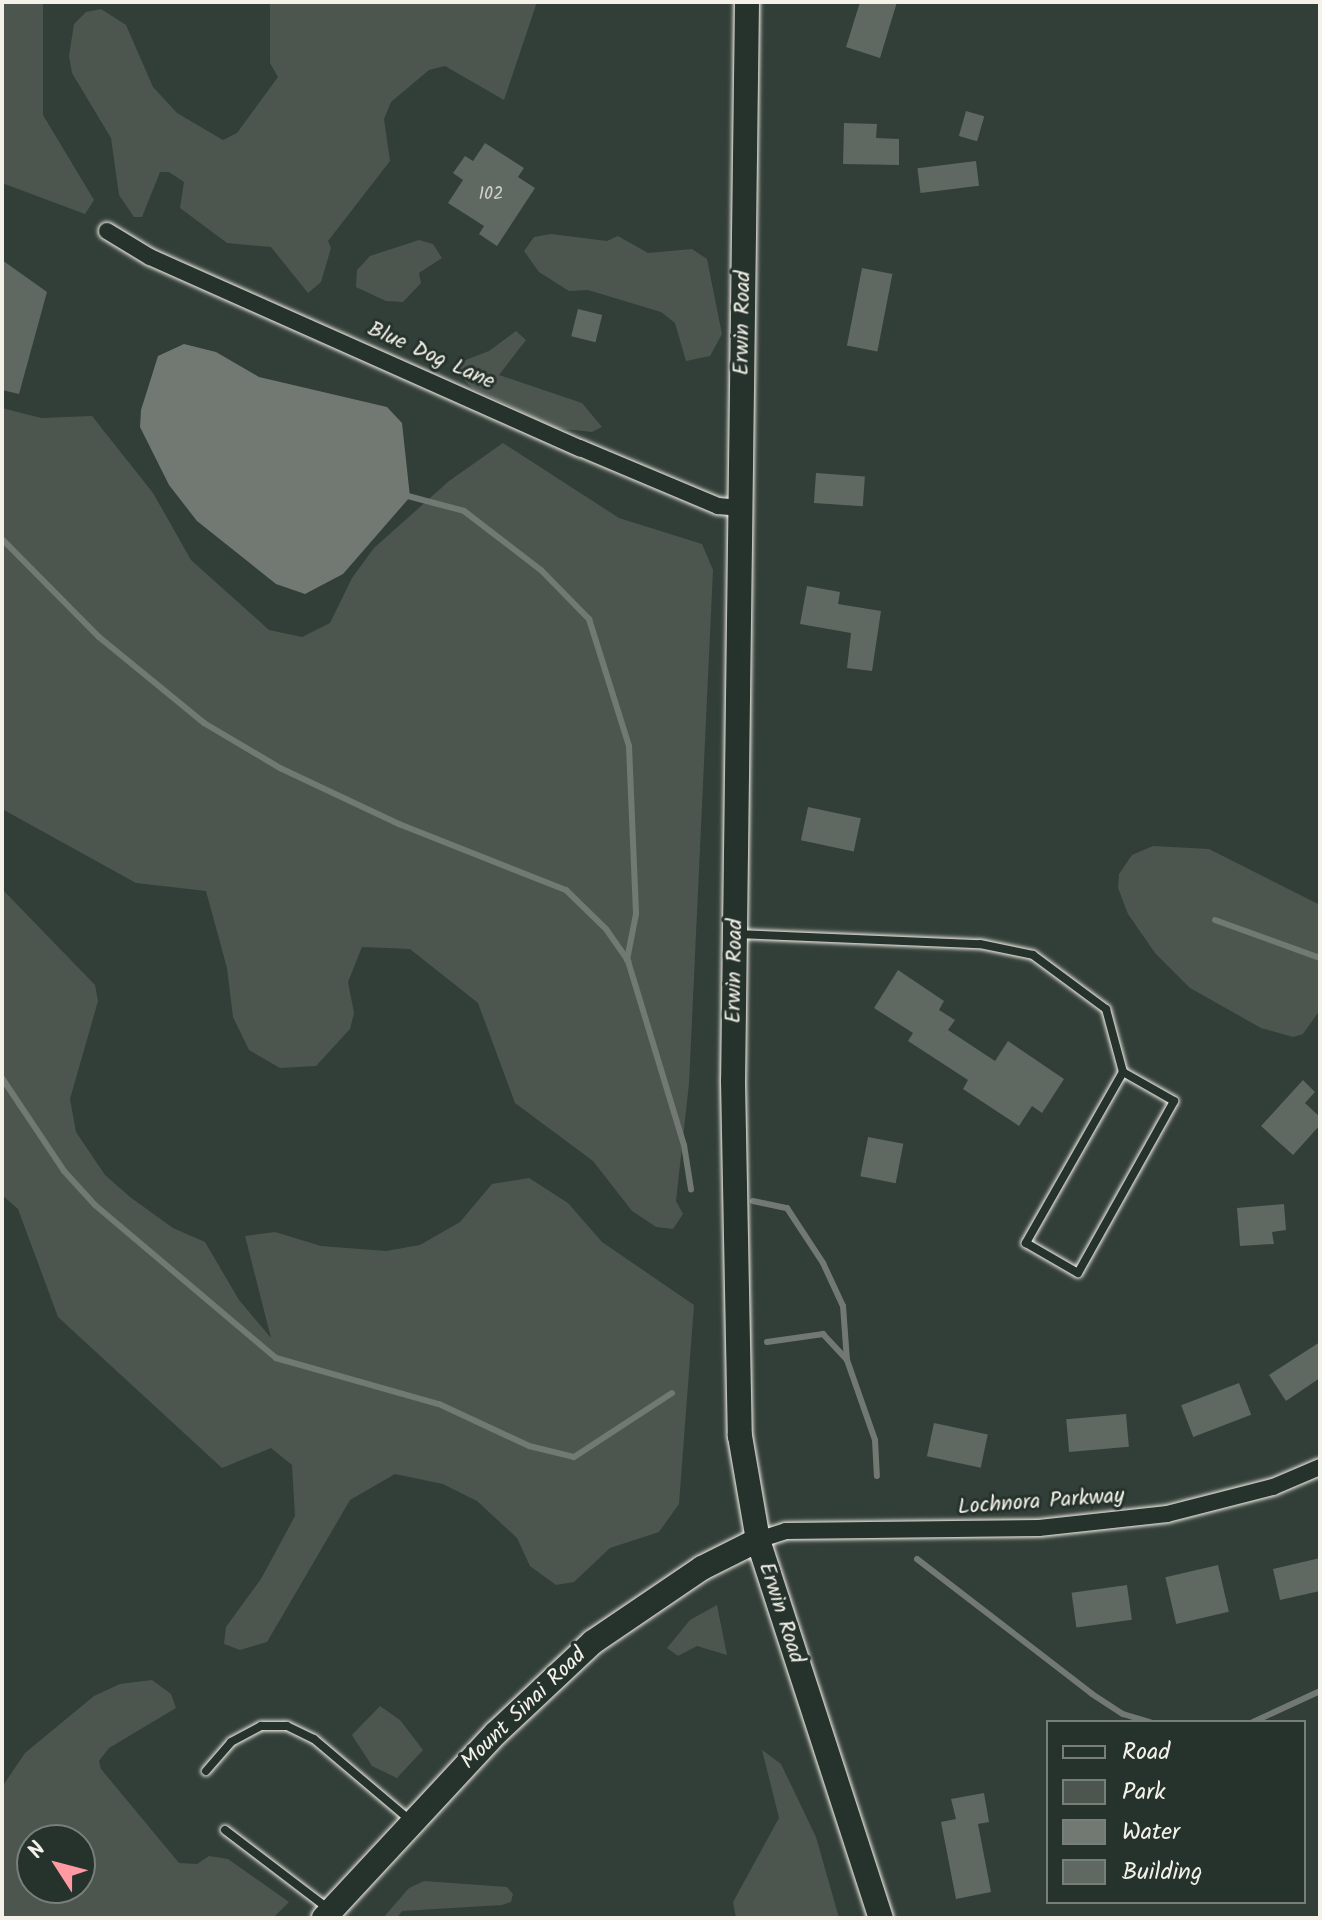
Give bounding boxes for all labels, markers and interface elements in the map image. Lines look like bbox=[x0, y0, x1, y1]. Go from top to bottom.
house number: 102 bbox=[478, 184, 504, 206]
street label: Erwin Road bbox=[729, 270, 757, 376]
street label: Blue Dog Lane bbox=[363, 316, 499, 396]
street label: Erwin Road bbox=[721, 918, 749, 1024]
street label: Lochnora Parkway bbox=[957, 1483, 1125, 1521]
street label: Erwin Road bbox=[752, 1559, 810, 1667]
street label: Mount Sinai Road bbox=[456, 1643, 592, 1775]
legend bbox=[1046, 1720, 1306, 1904]
text: Road bbox=[1122, 1733, 1170, 1772]
text: Park bbox=[1122, 1773, 1166, 1812]
text: Water bbox=[1122, 1813, 1180, 1852]
north arrow bbox=[16, 1824, 96, 1904]
text: N bbox=[20, 1835, 56, 1867]
text: Building bbox=[1122, 1853, 1202, 1892]

